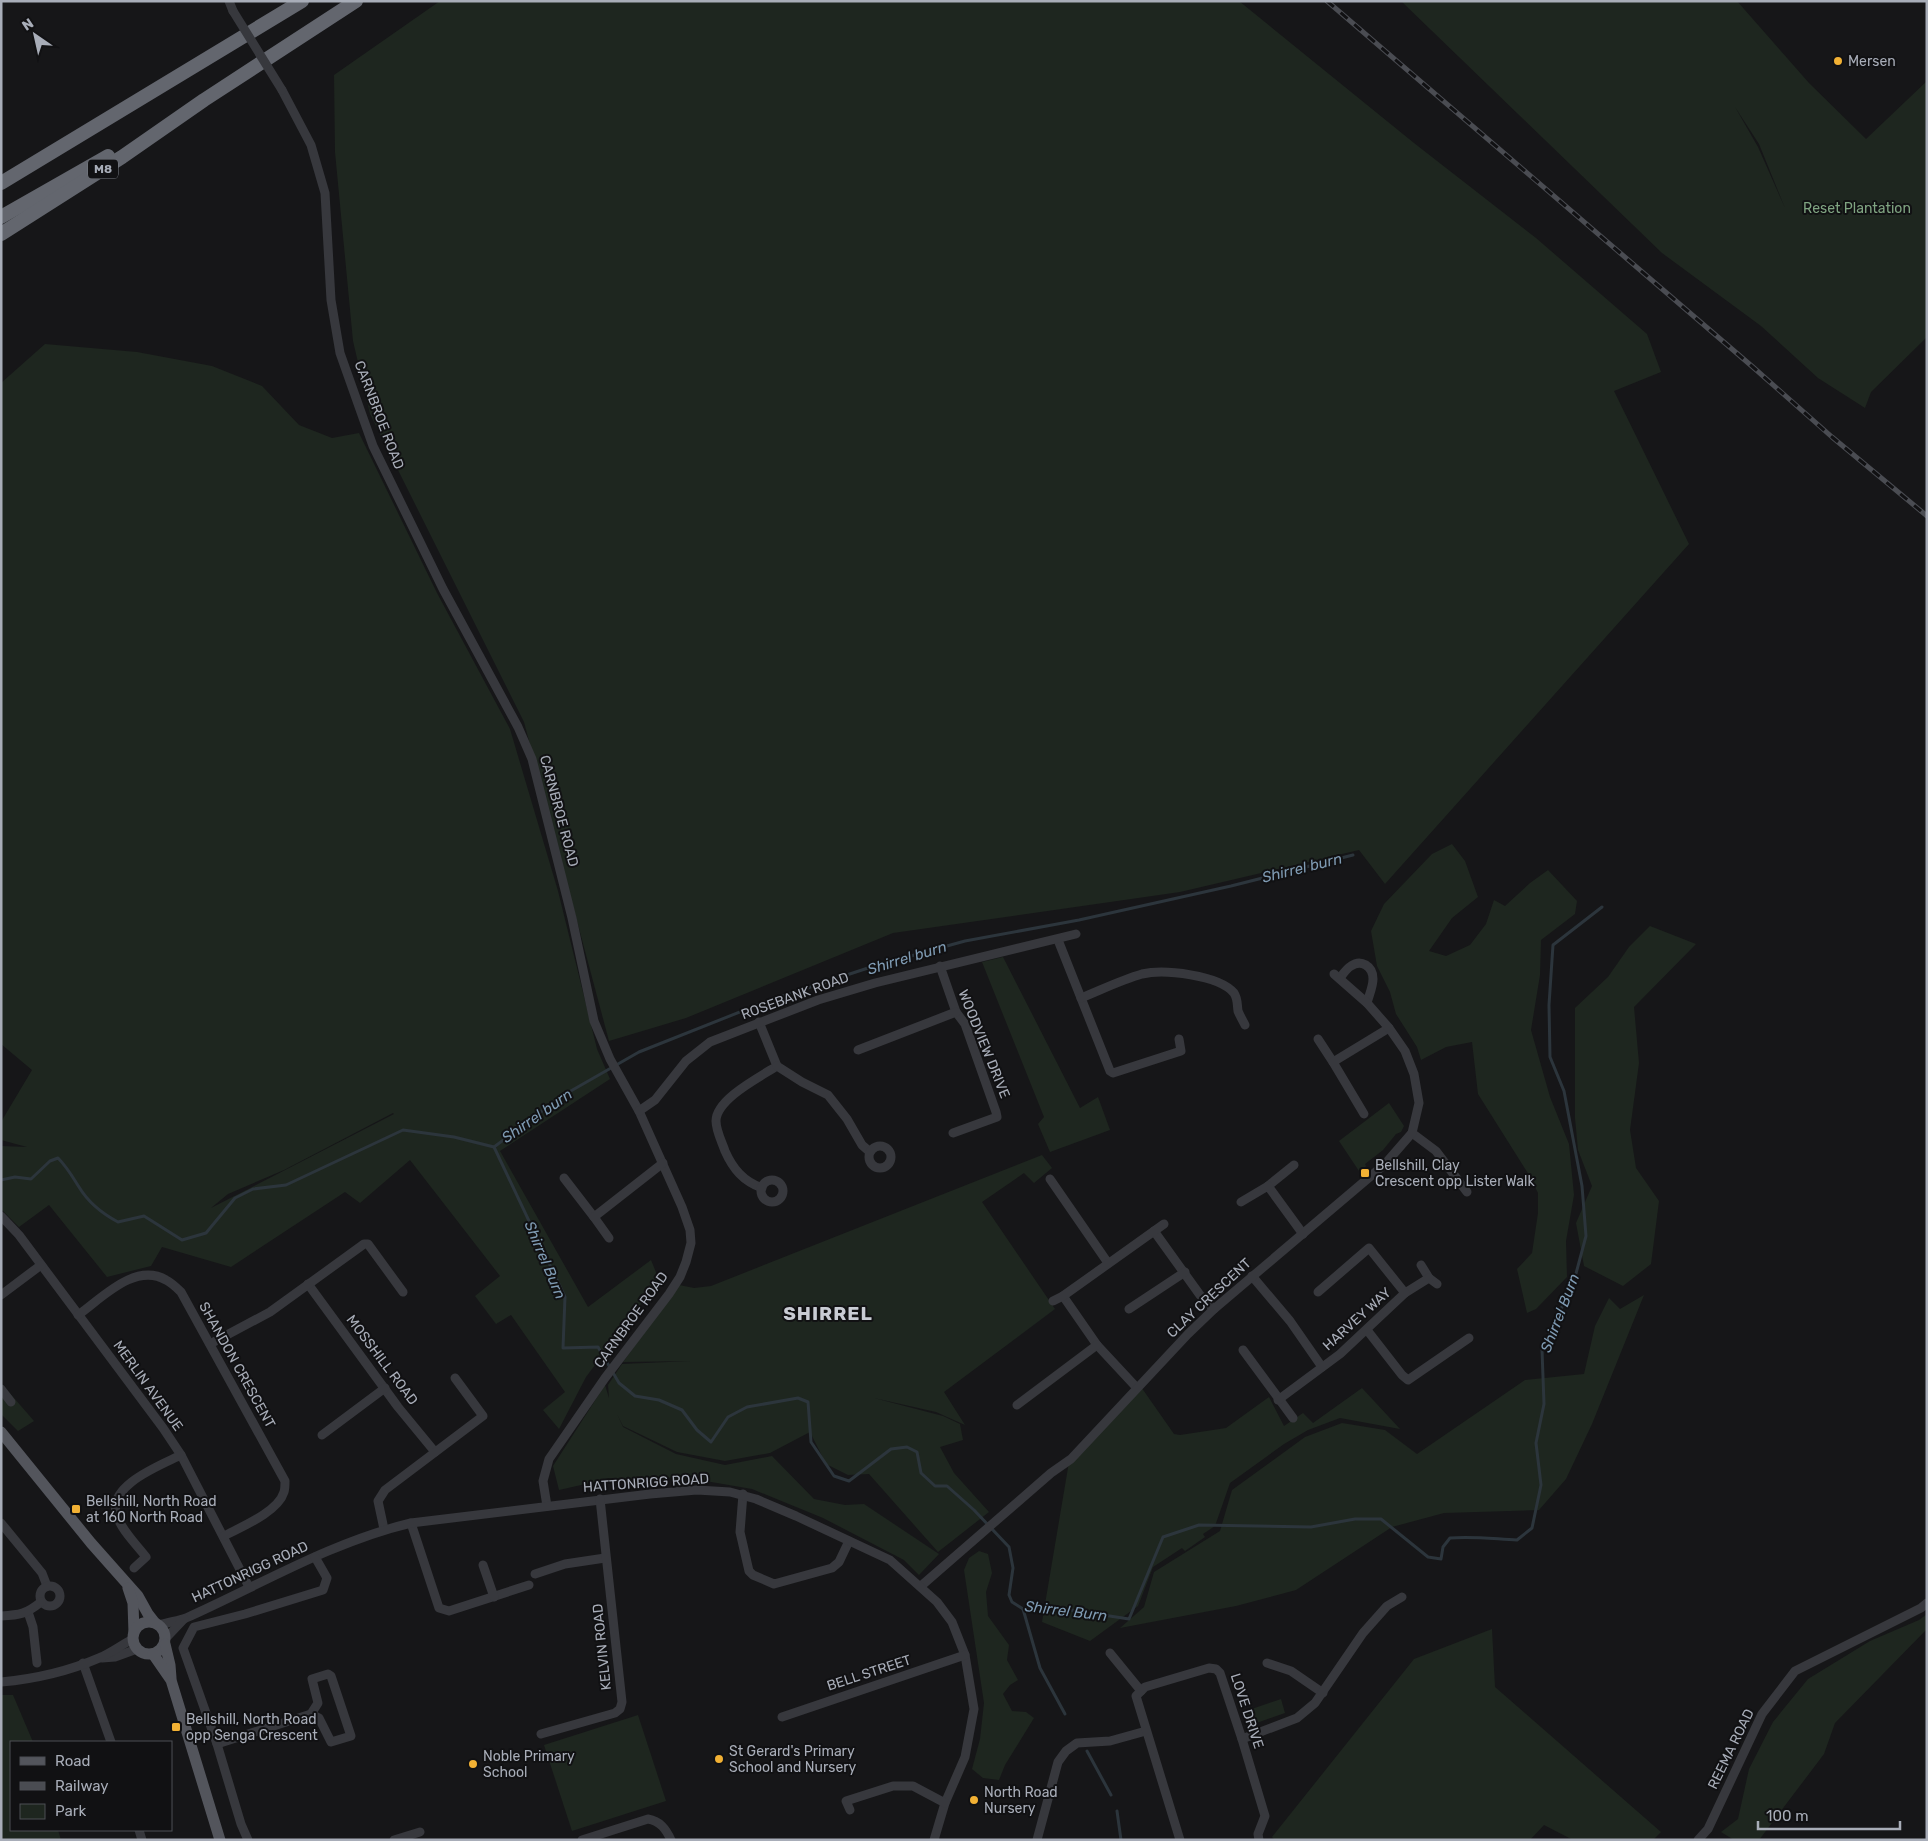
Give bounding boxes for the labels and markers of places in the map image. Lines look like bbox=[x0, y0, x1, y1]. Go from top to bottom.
place label: Mersen bbox=[1848, 53, 1896, 70]
marker: Mersen bbox=[1832, 55, 1844, 67]
place label: Bellshill, Clay Crescent opp Lister Walk bbox=[1375, 1157, 1535, 1190]
marker: Bellshill, Clay Crescent opp Lister Walk bbox=[1359, 1167, 1371, 1179]
place label: Bellshill, North Road at 160 North Road bbox=[86, 1493, 216, 1526]
marker: Bellshill, North Road at 160 North Road bbox=[70, 1503, 82, 1515]
place label: Bellshill, North Road opp Senga Crescent bbox=[186, 1711, 318, 1744]
marker: Bellshill, North Road opp Senga Crescent bbox=[170, 1721, 182, 1733]
place label: St Gerard's Primary School and Nursery bbox=[729, 1743, 857, 1776]
place label: Noble Primary School bbox=[483, 1748, 575, 1781]
marker: St Gerard's Primary School and Nursery bbox=[713, 1753, 725, 1765]
marker: Noble Primary School bbox=[467, 1758, 479, 1770]
place label: North Road Nursery bbox=[984, 1784, 1058, 1817]
marker: North Road Nursery bbox=[968, 1794, 980, 1806]

